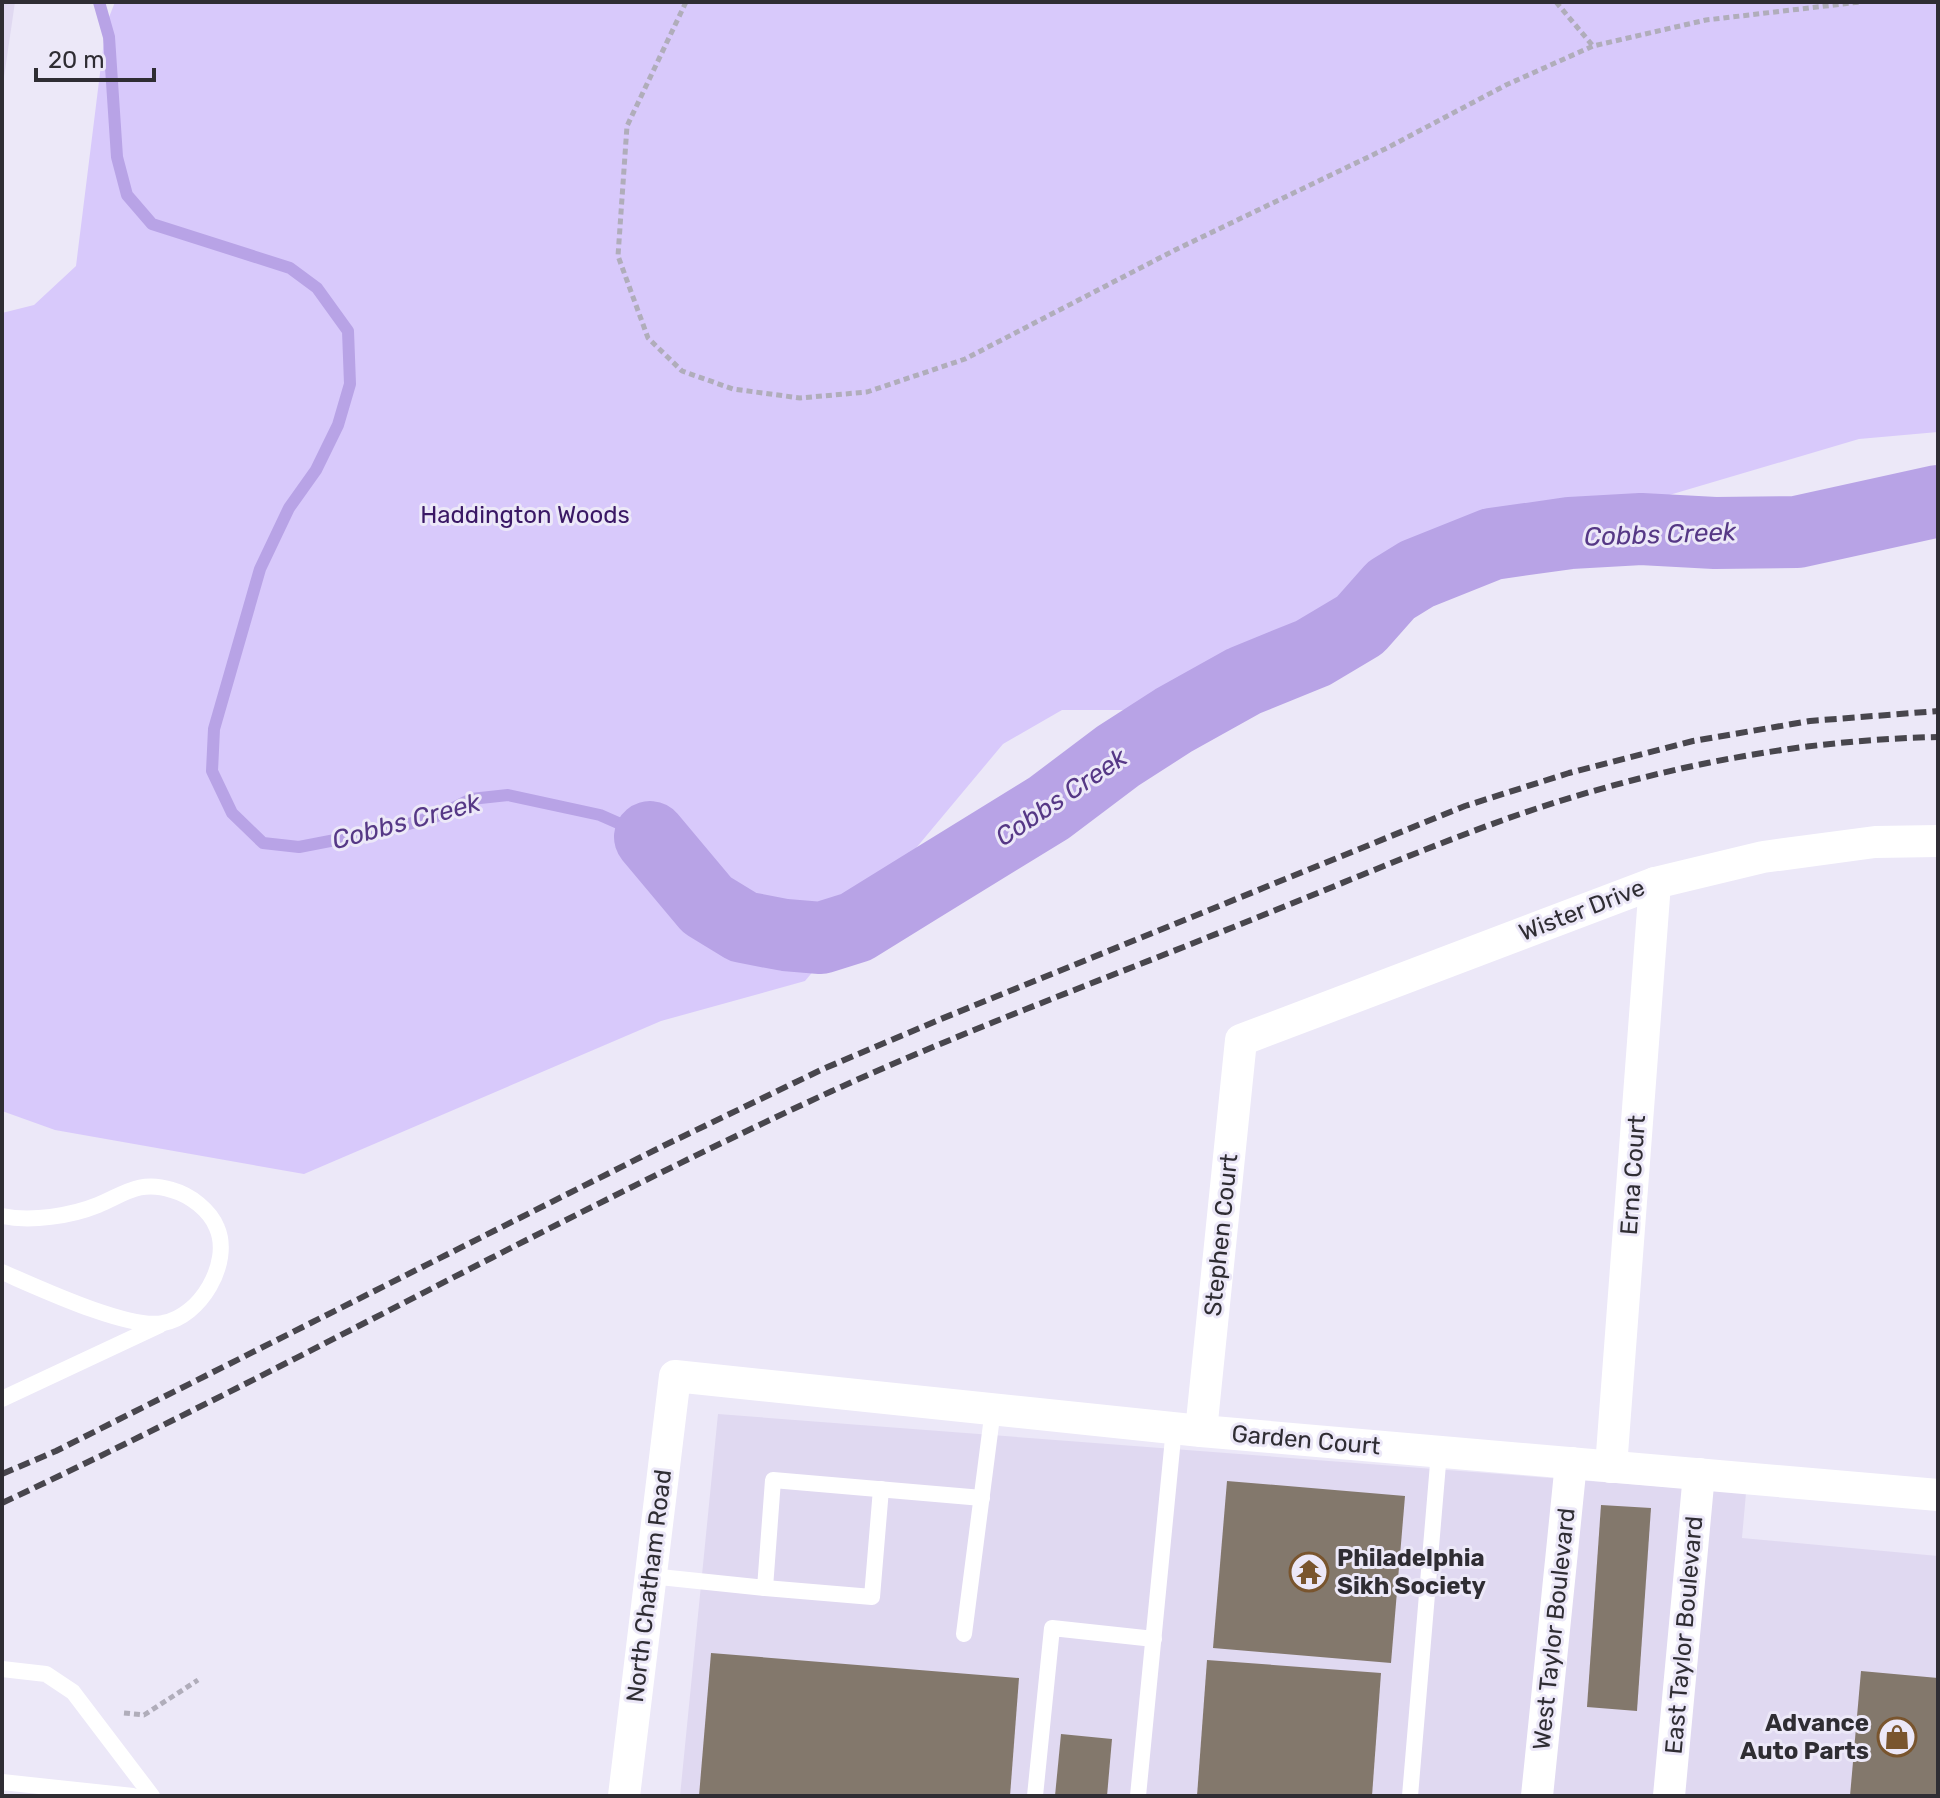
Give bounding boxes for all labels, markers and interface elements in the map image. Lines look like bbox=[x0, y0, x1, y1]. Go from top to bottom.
scale bar bbox=[36, 32, 154, 82]
text: 20 m bbox=[48, 46, 105, 74]
park label: Haddington Woods bbox=[420, 501, 630, 529]
water label: Cobbs Creek bbox=[1583, 516, 1737, 553]
water label: Cobbs Creek bbox=[989, 742, 1134, 853]
water label: Cobbs Creek bbox=[329, 787, 484, 856]
street label: Wister Drive bbox=[1515, 873, 1649, 947]
street label: Erna Court bbox=[1615, 1114, 1651, 1236]
street label: Stephen Court bbox=[1199, 1152, 1243, 1318]
street label: Garden Court bbox=[1230, 1420, 1382, 1460]
street label: North Chatham Road bbox=[621, 1468, 677, 1704]
street label: West Taylor Boulevard bbox=[1527, 1507, 1581, 1751]
street label: East Taylor Boulevard bbox=[1660, 1515, 1708, 1755]
place label: Philadelphia Sikh Society bbox=[1337, 1544, 1486, 1600]
temple icon: Philadelphia Sikh Society bbox=[1288, 1551, 1330, 1593]
place label: Advance Auto Parts bbox=[1740, 1709, 1869, 1765]
shop icon: Advance Auto Parts bbox=[1876, 1716, 1918, 1758]

